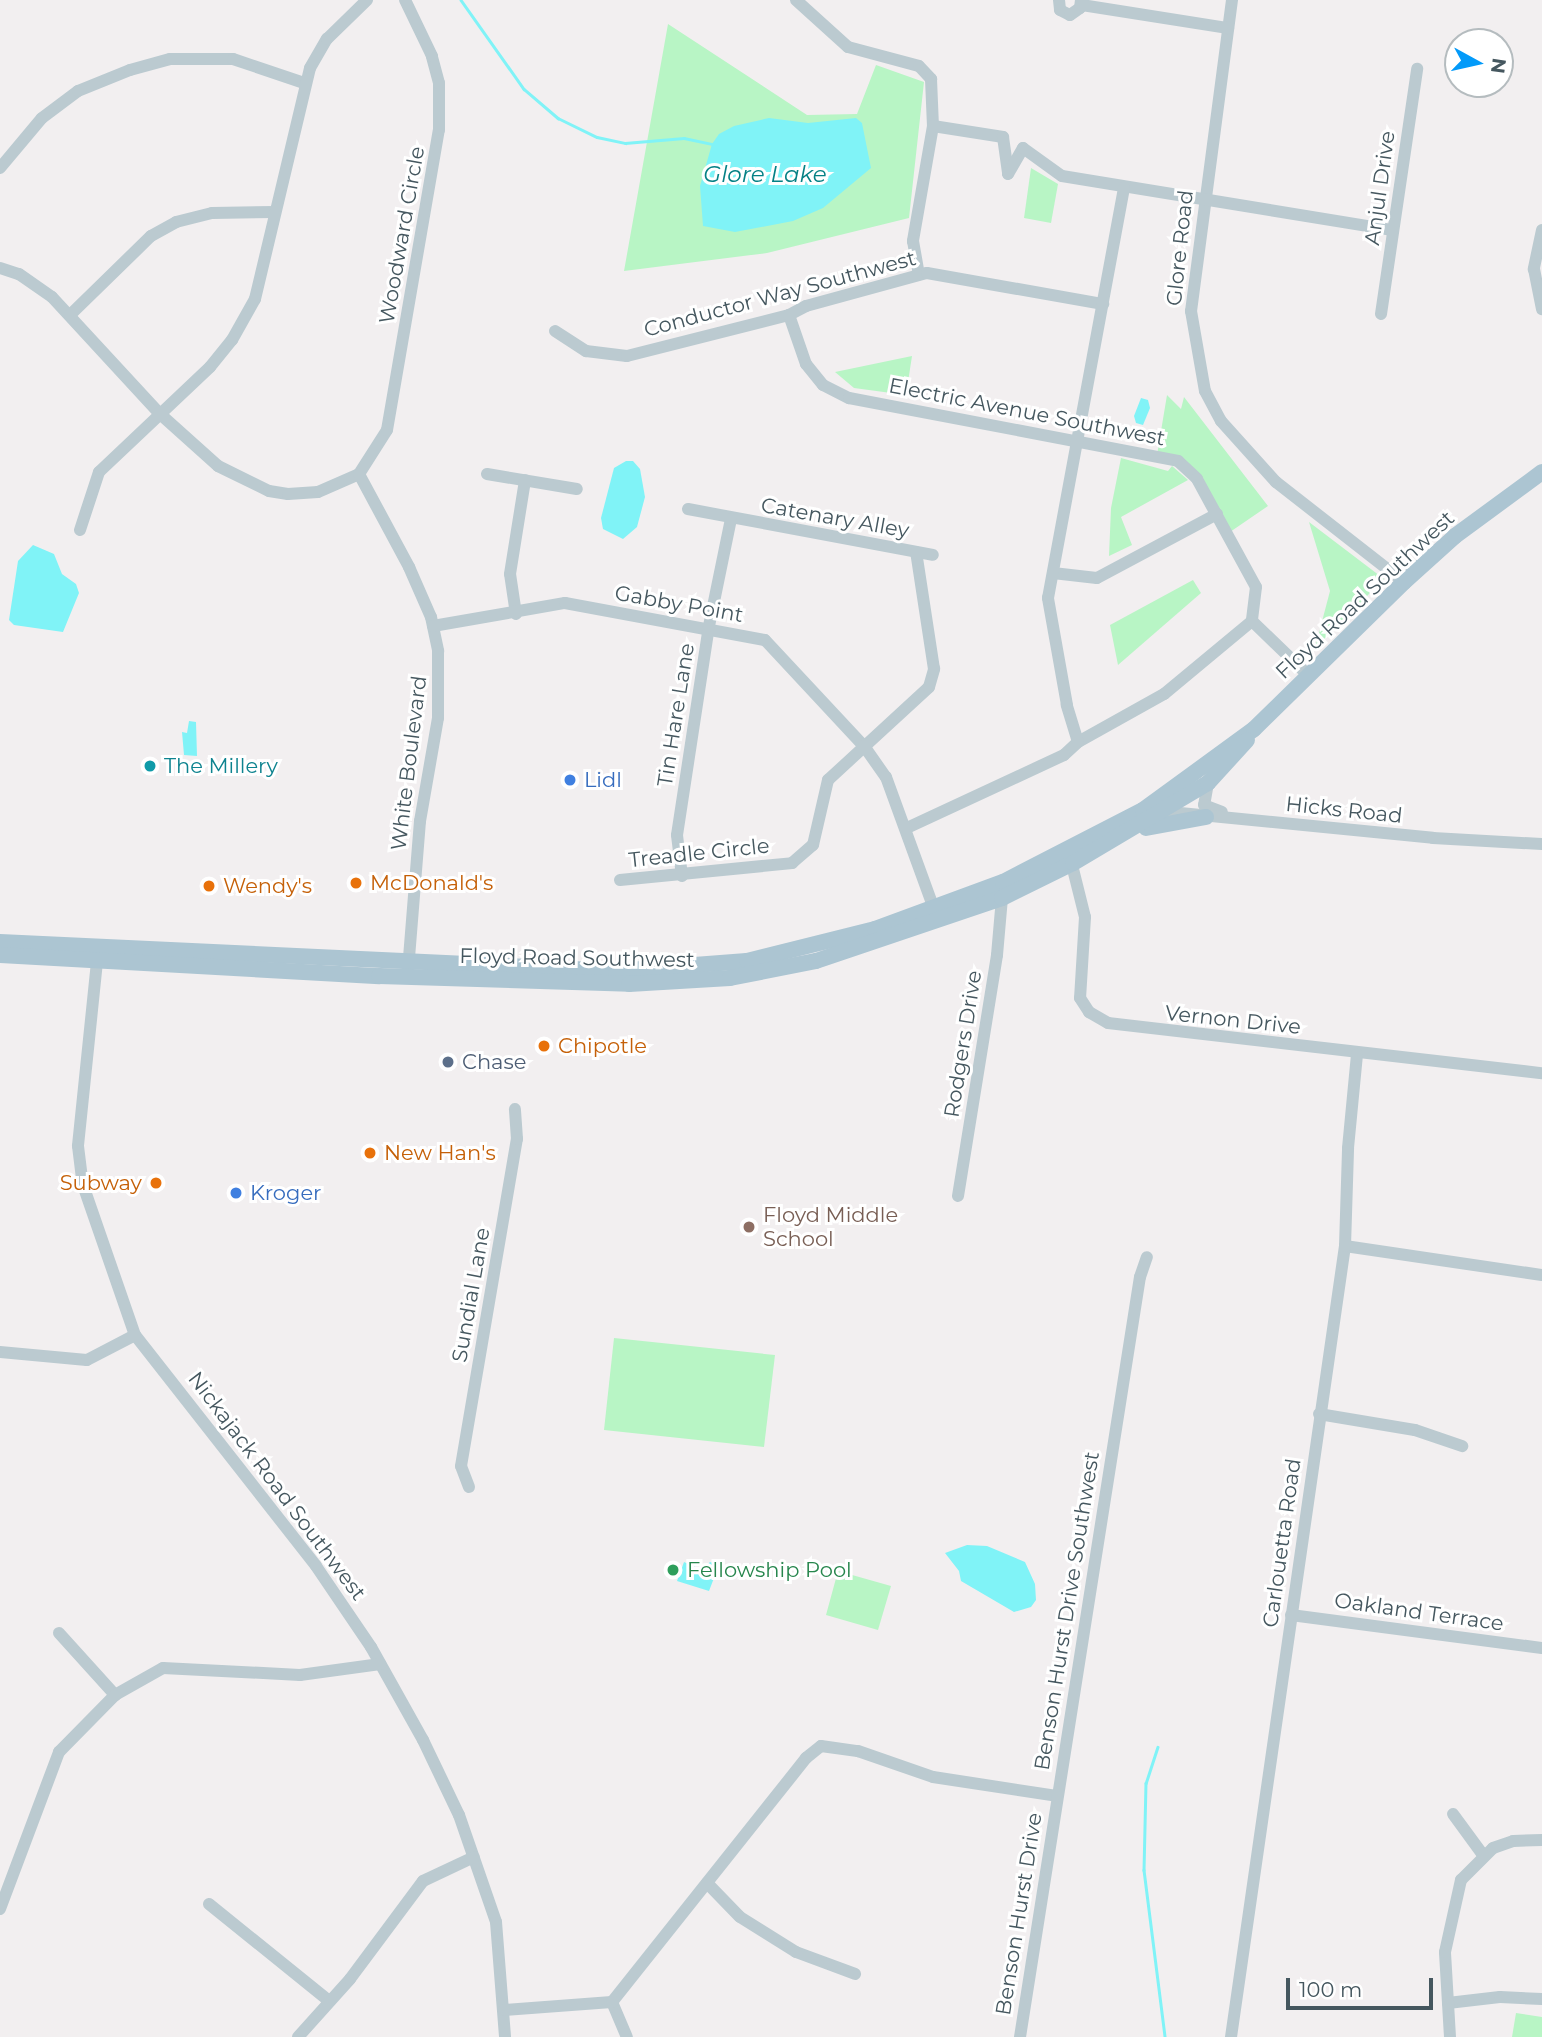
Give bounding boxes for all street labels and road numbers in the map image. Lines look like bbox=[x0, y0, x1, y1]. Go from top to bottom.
street label: Anjul Drive bbox=[1360, 129, 1400, 247]
street label: Woodward Circle bbox=[374, 144, 430, 326]
street label: Glore Road bbox=[1161, 189, 1199, 307]
street label: Conductor Way Southwest bbox=[641, 246, 919, 342]
street label: Electric Avenue Southwest bbox=[887, 373, 1167, 451]
street label: Catenary Alley bbox=[759, 493, 911, 543]
street label: Floyd Road Southwest bbox=[1270, 506, 1460, 684]
street label: Gabby Point bbox=[613, 580, 745, 628]
street label: Tin Hare Lane bbox=[652, 641, 700, 789]
street label: White Boulevard bbox=[386, 674, 432, 852]
street label: Hicks Road bbox=[1284, 791, 1404, 829]
street label: Treadle Circle bbox=[627, 833, 771, 873]
street label: Floyd Road Southwest bbox=[459, 943, 695, 973]
street label: Rodgers Drive bbox=[939, 969, 987, 1119]
street label: Vernon Drive bbox=[1164, 1000, 1302, 1040]
street label: Sundial Lane bbox=[447, 1226, 495, 1364]
street label: Nickajack Road Southwest bbox=[183, 1367, 371, 1605]
street label: Benson Hurst Drive Southwest bbox=[1029, 1450, 1105, 1772]
street label: Carlouetta Road bbox=[1258, 1457, 1306, 1629]
street label: Oakland Terrace bbox=[1333, 1588, 1505, 1636]
street label: Benson Hurst Drive bbox=[991, 1811, 1047, 2017]

